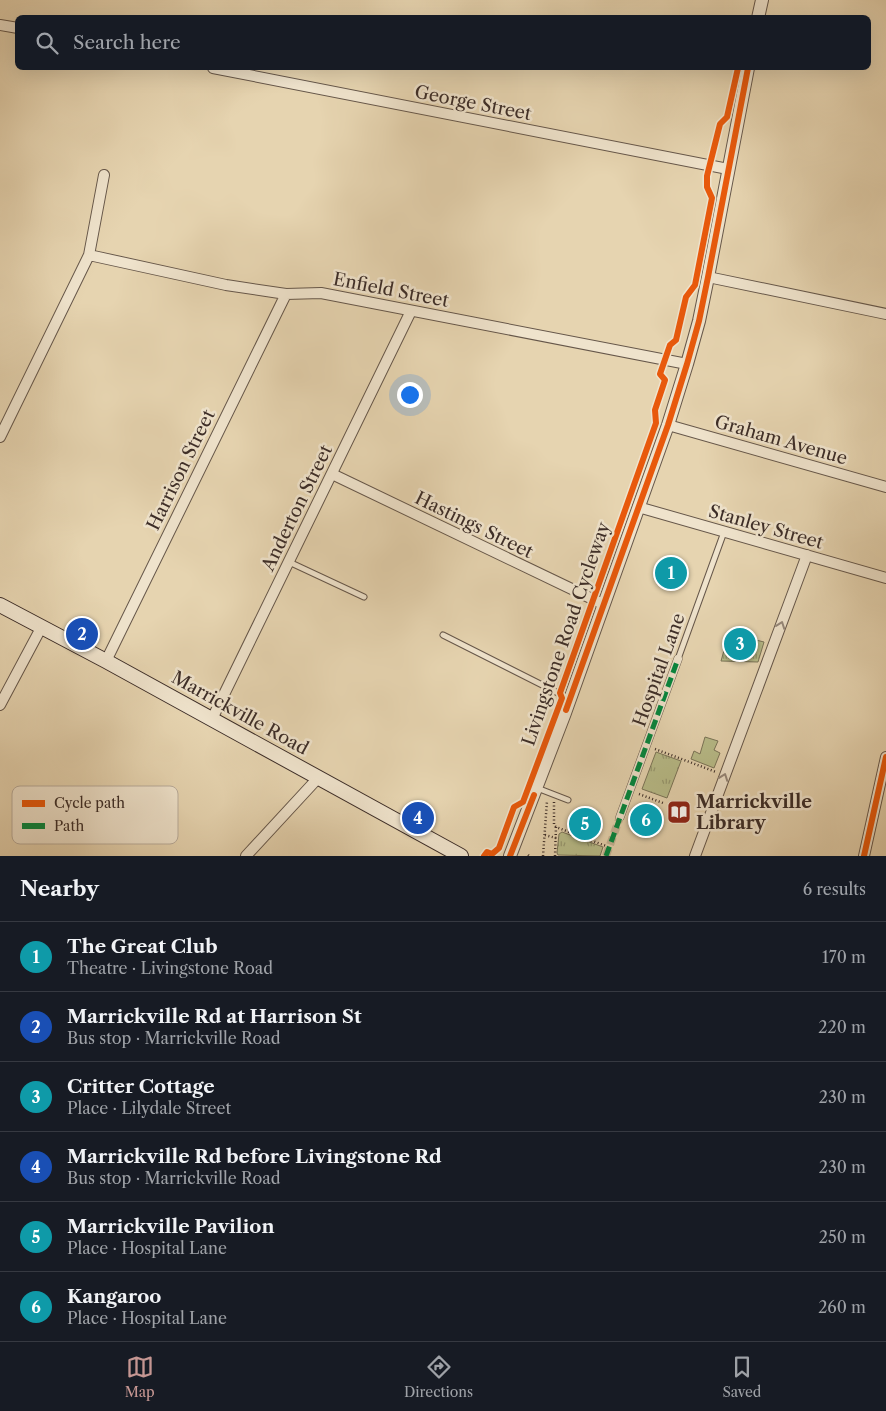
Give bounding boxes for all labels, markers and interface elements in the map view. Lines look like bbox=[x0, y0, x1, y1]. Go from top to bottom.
search box bbox=[15, 15, 871, 70]
icon: search bbox=[33, 29, 61, 57]
text: Search here bbox=[73, 31, 181, 54]
street label: George Street bbox=[413, 81, 534, 125]
street label: Enfield Street bbox=[331, 268, 451, 312]
your location bbox=[397, 382, 423, 408]
street label: Harrison Street bbox=[142, 406, 220, 534]
street label: Graham Avenue bbox=[712, 411, 850, 469]
street label: Anderton Street bbox=[256, 441, 337, 576]
street label: Hastings Street bbox=[411, 487, 537, 563]
street label: Stanley Street bbox=[706, 500, 826, 554]
street label: Livingstone Road Cycleway bbox=[517, 518, 615, 749]
pin: 1 bbox=[655, 554, 687, 592]
street label: Hospital Lane bbox=[628, 610, 690, 730]
pin: 2 bbox=[66, 615, 98, 653]
one-way arrow bbox=[775, 621, 785, 630]
pin: 3 bbox=[724, 625, 756, 663]
street label: Marrickville Road bbox=[168, 666, 312, 760]
one-way arrow bbox=[718, 774, 728, 782]
legend bbox=[12, 786, 178, 844]
place label: Marrickville Library bbox=[696, 791, 812, 834]
text: Cycle path bbox=[54, 794, 125, 812]
pin: 4 bbox=[402, 799, 434, 837]
library icon: Marrickville Library bbox=[666, 799, 692, 825]
pin: 6 bbox=[630, 801, 662, 839]
pin: 5 bbox=[569, 805, 601, 843]
text: Path bbox=[54, 817, 84, 835]
text: Nearby bbox=[20, 876, 99, 901]
text: 6 results bbox=[803, 879, 866, 899]
text: The Great Club bbox=[67, 935, 218, 958]
text: 1 bbox=[32, 947, 40, 967]
text: 170 m bbox=[822, 947, 866, 967]
text: Theatre · Livingstone Road bbox=[67, 958, 273, 978]
text: Marrickville Rd at Harrison St bbox=[67, 1005, 362, 1028]
text: 2 bbox=[31, 1017, 41, 1037]
text: 220 m bbox=[818, 1017, 866, 1037]
text: Bus stop · Marrickville Road bbox=[67, 1028, 280, 1048]
text: Critter Cottage bbox=[67, 1075, 215, 1098]
text: 3 bbox=[31, 1087, 41, 1107]
text: 230 m bbox=[819, 1087, 866, 1107]
text: Place · Lilydale Street bbox=[67, 1098, 231, 1118]
text: Marrickville Rd before Livingstone Rd bbox=[67, 1145, 442, 1168]
text: 4 bbox=[31, 1157, 41, 1177]
text: 230 m bbox=[819, 1157, 866, 1177]
text: Bus stop · Marrickville Road bbox=[67, 1168, 280, 1188]
text: Marrickville Pavilion bbox=[67, 1215, 274, 1238]
text: 5 bbox=[32, 1227, 40, 1247]
text: 250 m bbox=[819, 1227, 866, 1247]
text: Place · Hospital Lane bbox=[67, 1238, 227, 1258]
text: Kangaroo bbox=[67, 1285, 161, 1308]
text: 6 bbox=[31, 1297, 41, 1317]
text: 260 m bbox=[818, 1297, 866, 1317]
text: Place · Hospital Lane bbox=[67, 1308, 227, 1328]
tab: Map bbox=[125, 1353, 155, 1401]
tab: Directions bbox=[404, 1353, 473, 1401]
tab: Saved bbox=[722, 1353, 761, 1401]

